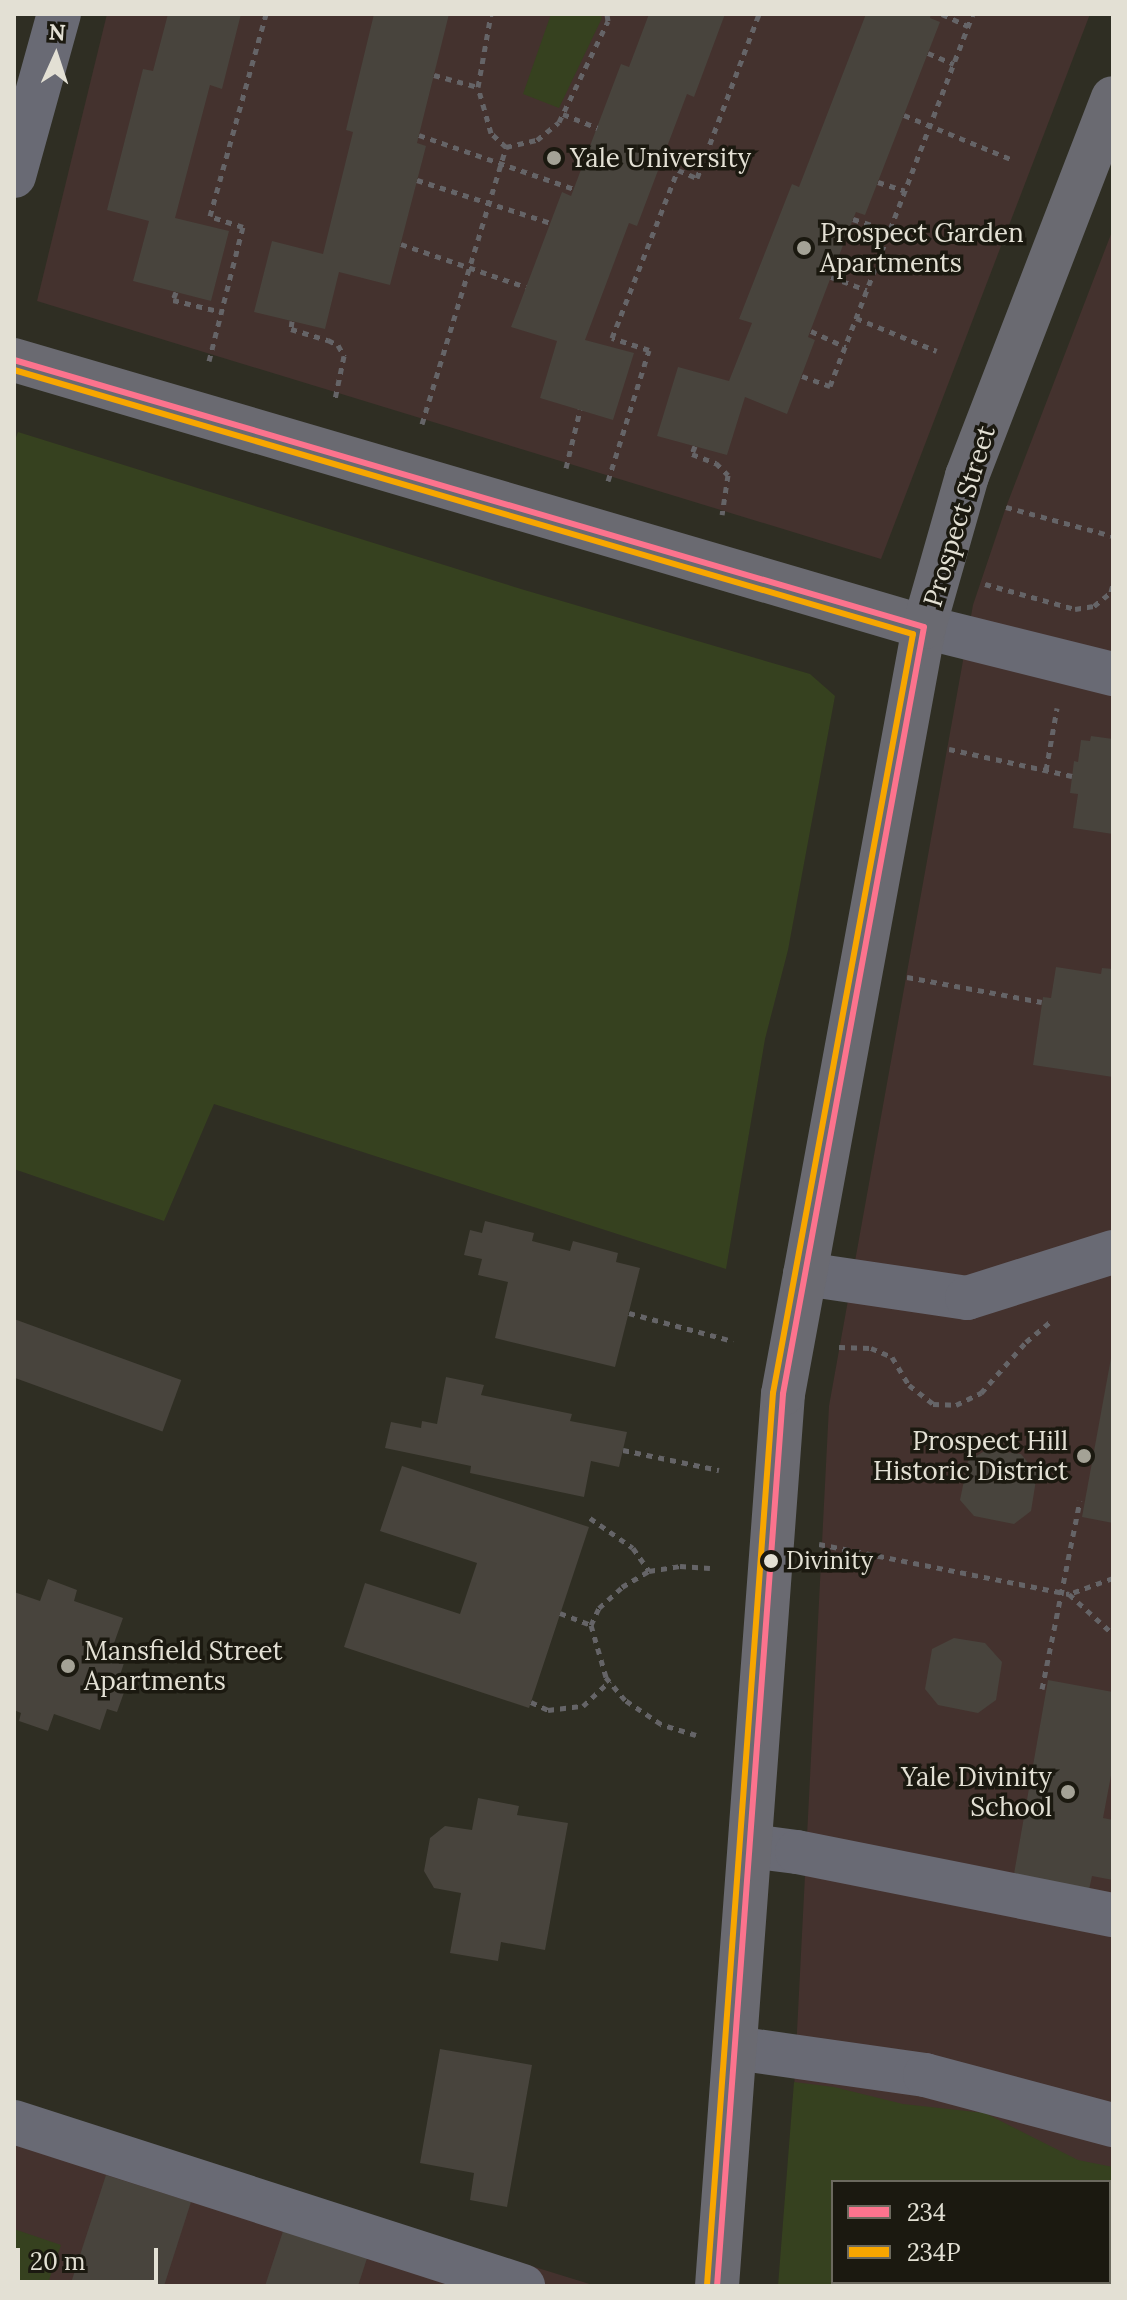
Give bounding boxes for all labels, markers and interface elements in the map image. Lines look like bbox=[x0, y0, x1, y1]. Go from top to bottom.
north arrow bbox=[16, 16, 96, 96]
text: N bbox=[48, 18, 66, 46]
place label: Yale University bbox=[570, 142, 751, 174]
marker: Yale University bbox=[545, 149, 563, 167]
place label: Prospect Garden Apartments bbox=[820, 217, 1024, 278]
marker: Prospect Garden Apartments bbox=[795, 239, 813, 257]
street label: Prospect Street bbox=[917, 422, 1001, 610]
place label: Prospect Hill Historic District bbox=[873, 1425, 1068, 1486]
marker: Prospect Hill Historic District bbox=[1075, 1447, 1093, 1465]
place label: Divinity bbox=[786, 1547, 873, 1575]
marker: Divinity bbox=[763, 1553, 779, 1569]
place label: Mansfield Street Apartments bbox=[84, 1635, 283, 1696]
marker: Mansfield Street Apartments bbox=[59, 1657, 77, 1675]
place label: Yale Divinity School bbox=[901, 1761, 1052, 1822]
marker: Yale Divinity School bbox=[1059, 1783, 1077, 1801]
legend bbox=[831, 2180, 1111, 2284]
text: 234 bbox=[907, 2197, 946, 2228]
scale bar bbox=[20, 2232, 162, 2282]
text: 234P bbox=[907, 2237, 960, 2268]
text: 20 m bbox=[30, 2246, 86, 2277]

